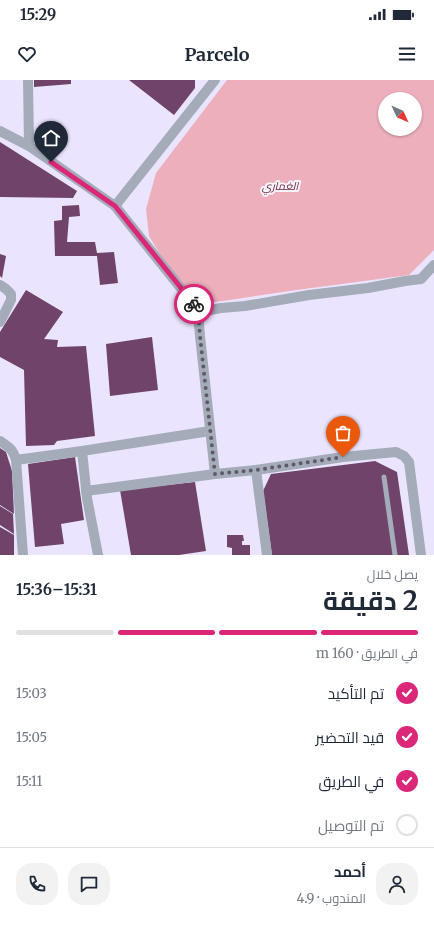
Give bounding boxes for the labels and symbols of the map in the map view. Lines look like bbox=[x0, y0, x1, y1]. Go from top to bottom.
north arrow bbox=[378, 92, 422, 136]
pin bbox=[34, 121, 68, 162]
park label: الغماري bbox=[262, 179, 299, 195]
courier bbox=[174, 284, 214, 324]
pin bbox=[326, 416, 360, 457]

